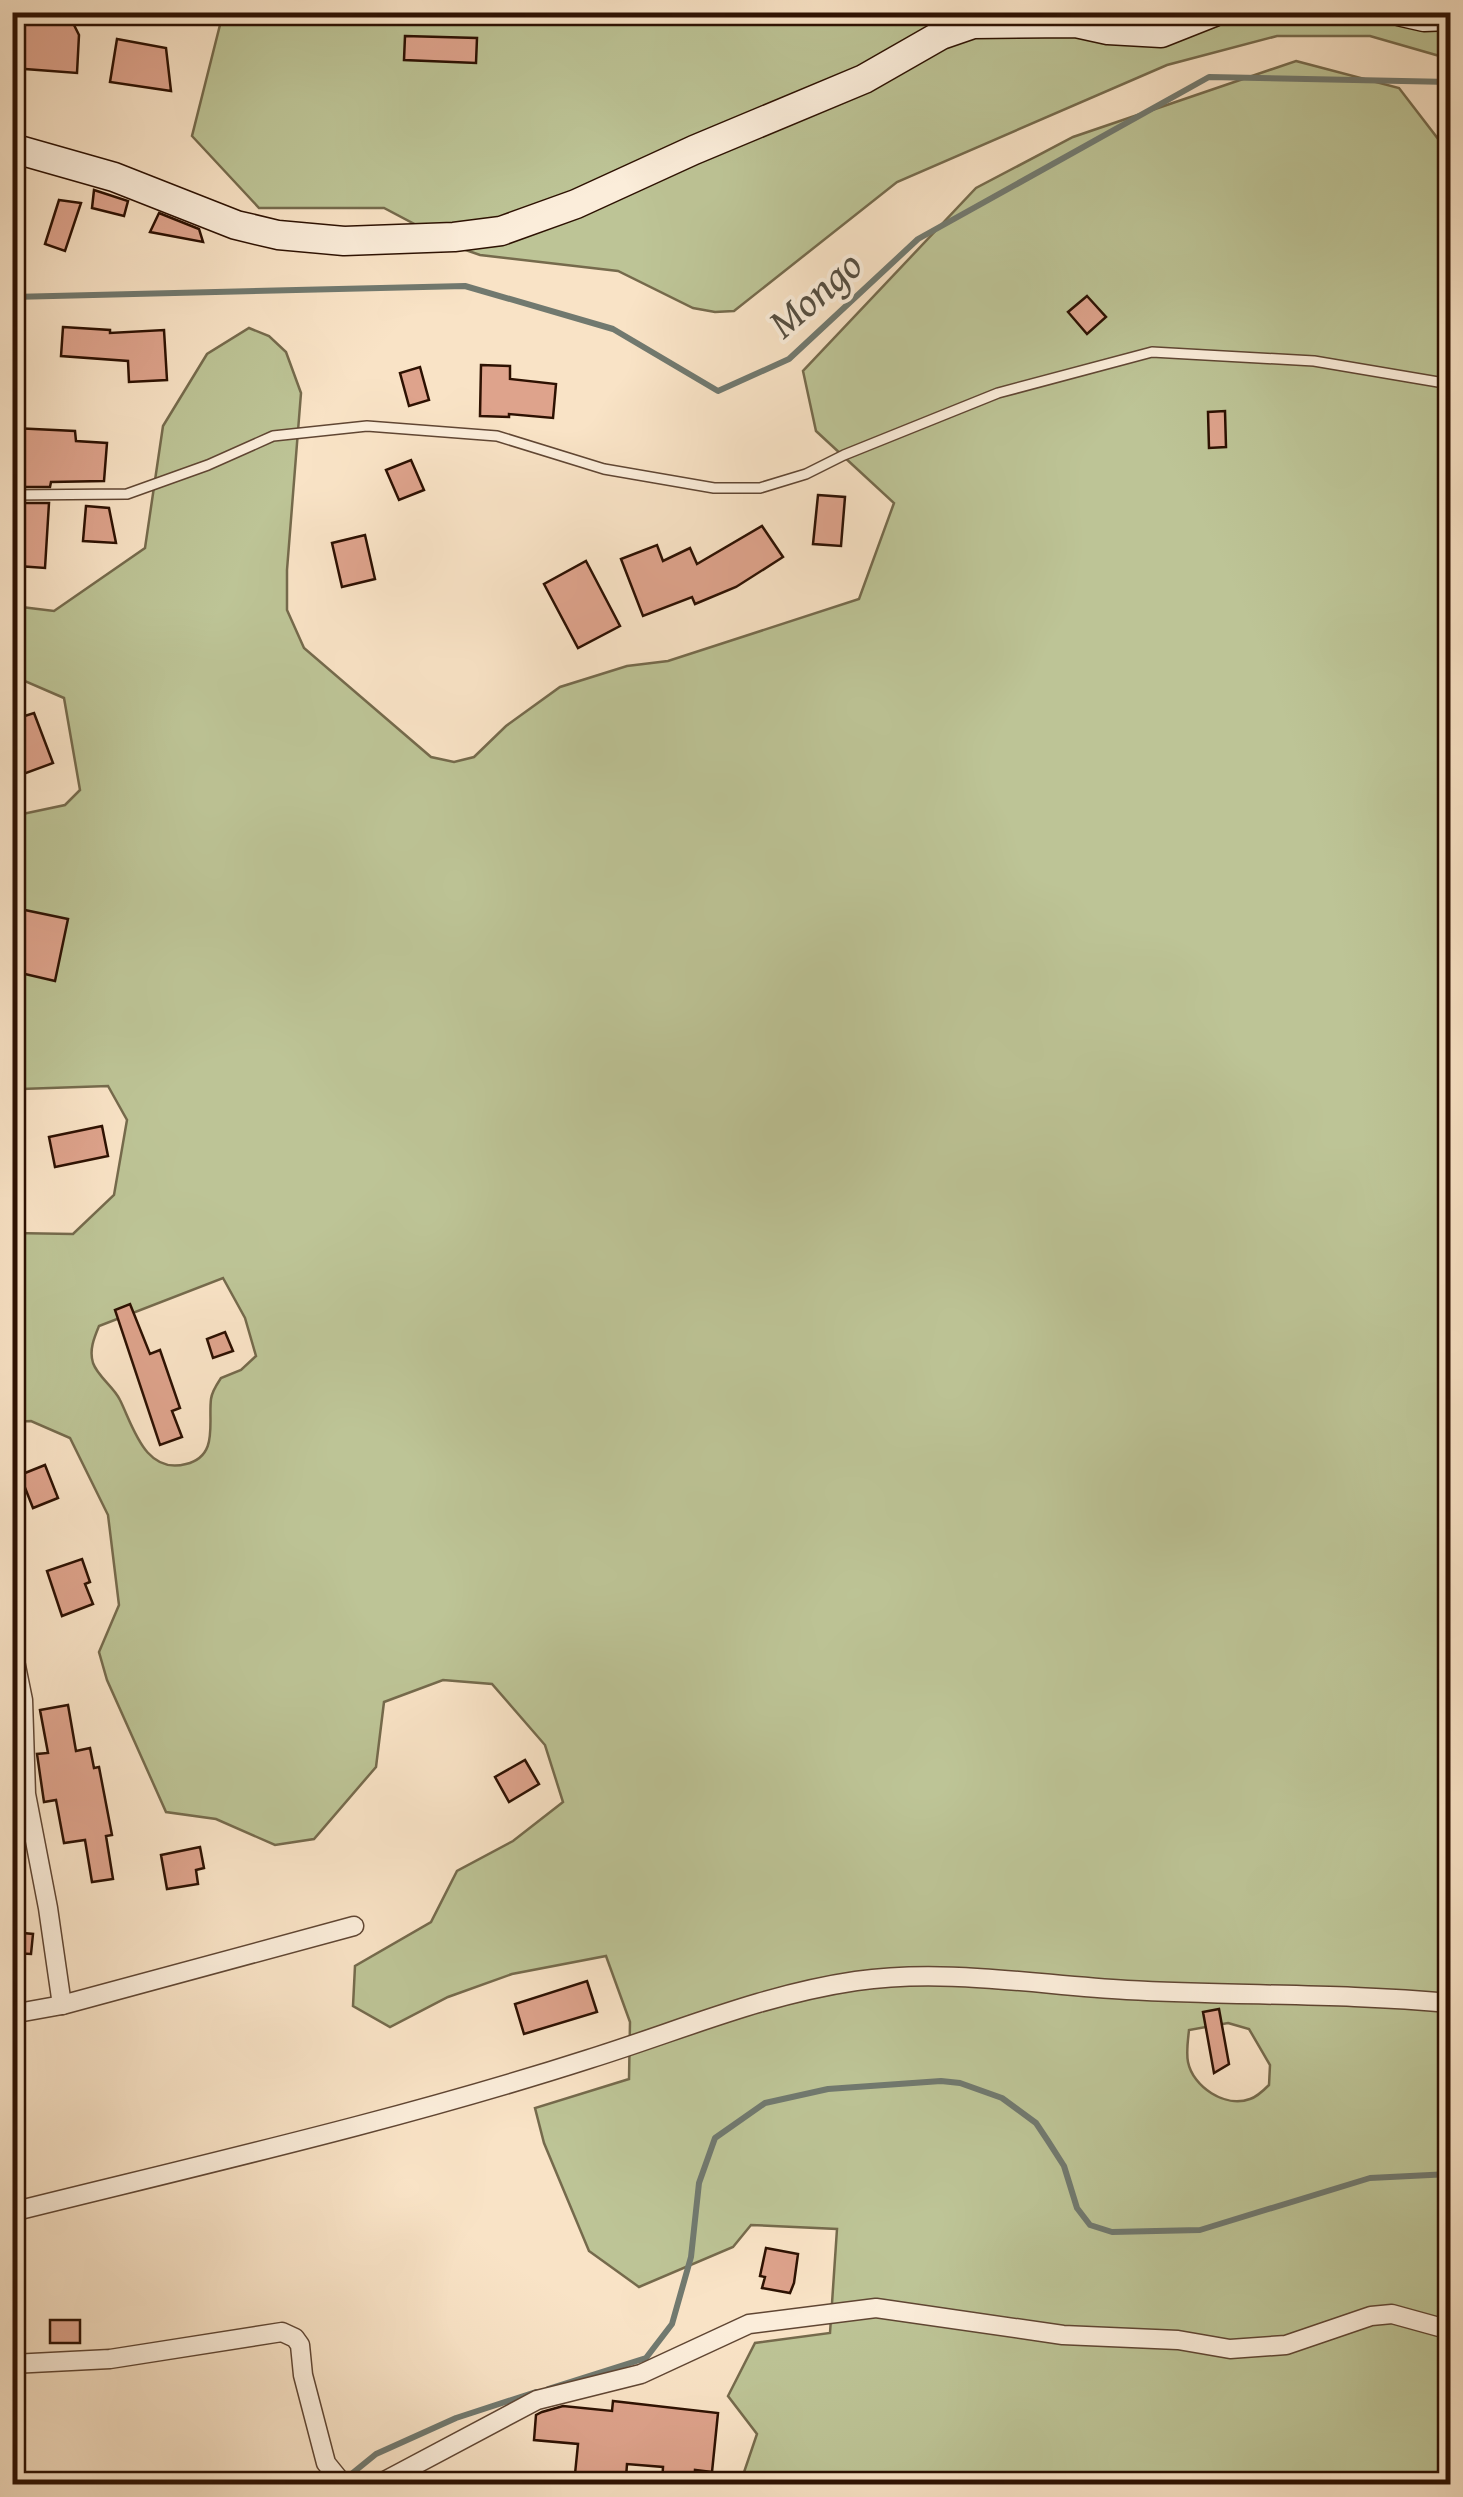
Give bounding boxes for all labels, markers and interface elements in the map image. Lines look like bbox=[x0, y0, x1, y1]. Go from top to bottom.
water label: Mongo bbox=[753, 235, 875, 351]

